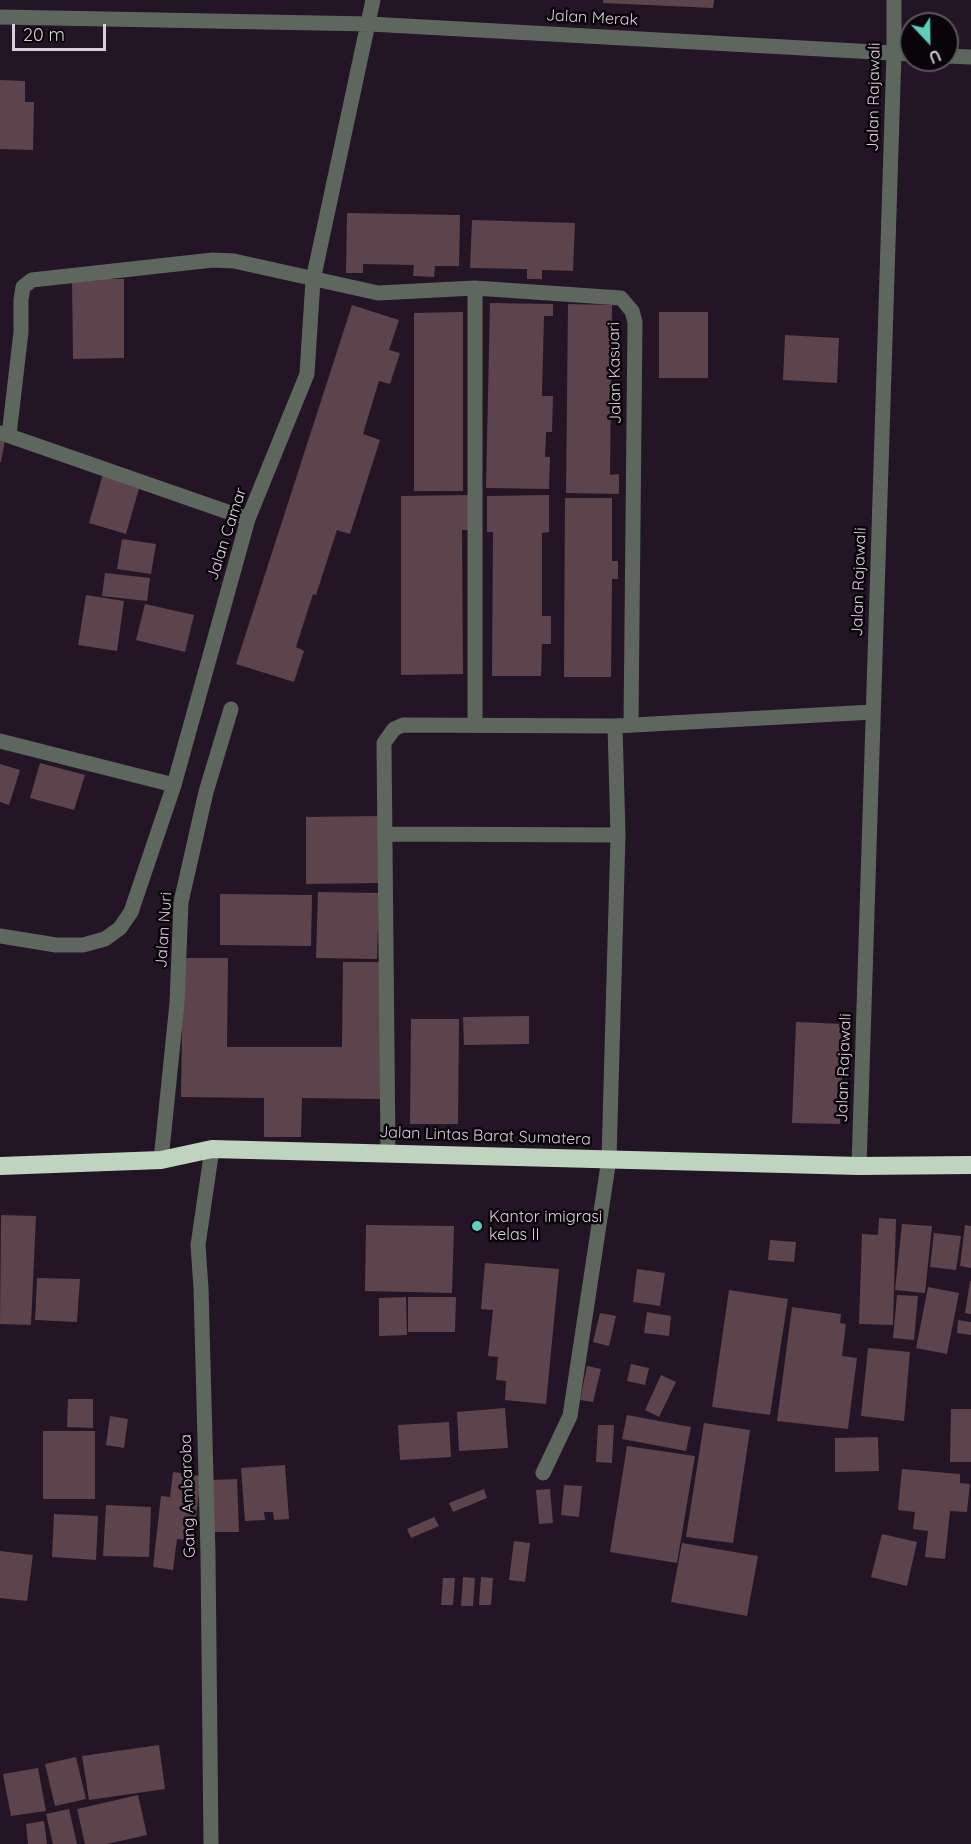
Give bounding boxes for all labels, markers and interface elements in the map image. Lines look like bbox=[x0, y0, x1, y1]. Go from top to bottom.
street label: Jalan Merak bbox=[545, 6, 639, 30]
scale bar bbox=[15, 12, 110, 50]
north arrow bbox=[899, 12, 959, 72]
text: 20 m bbox=[23, 23, 65, 46]
street label: Jalan Rajawali bbox=[863, 42, 885, 152]
text: U bbox=[926, 45, 944, 68]
street label: Jalan Kasuari bbox=[605, 322, 625, 424]
street label: Jalan Camar bbox=[203, 485, 251, 583]
street label: Jalan Rajawali bbox=[848, 527, 870, 637]
street label: Jalan Nuri bbox=[152, 891, 176, 969]
street label: Jalan Rajawali bbox=[833, 1013, 855, 1123]
street label: Jalan Lintas Barat Sumatera bbox=[379, 1123, 591, 1149]
place label: Kantor imigrasi kelas II bbox=[489, 1207, 602, 1245]
marker: Kantor imigrasi kelas II bbox=[470, 1219, 484, 1233]
street label: Gang Ambaroba bbox=[176, 1434, 200, 1558]

